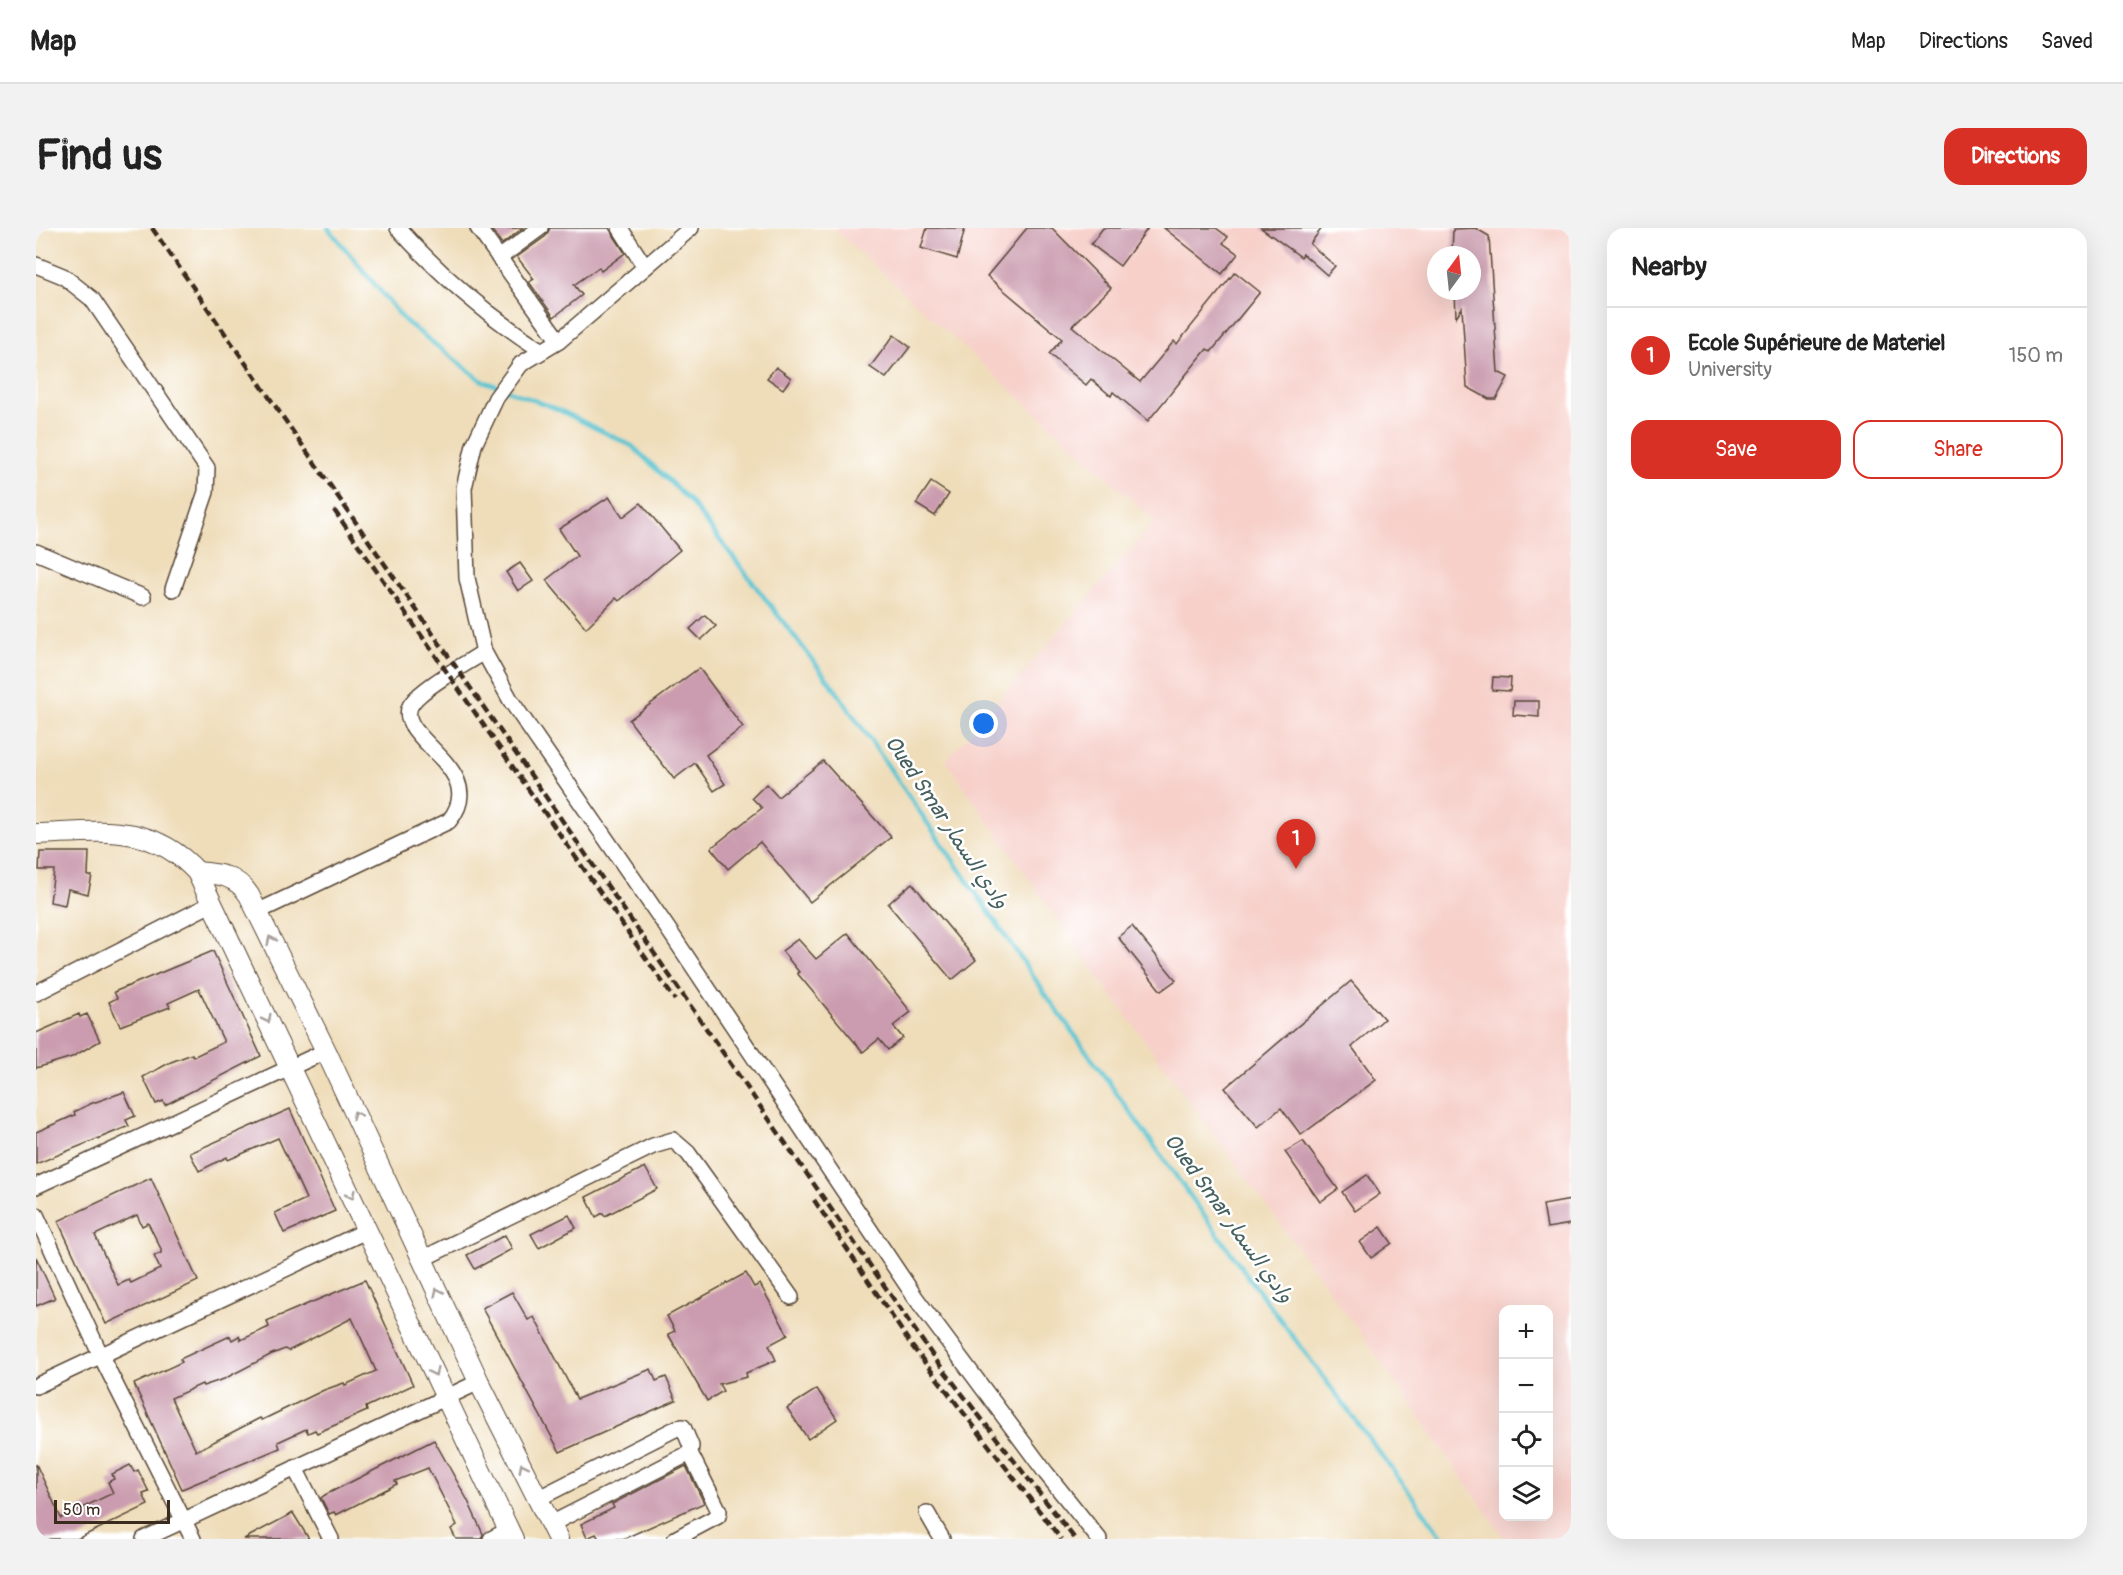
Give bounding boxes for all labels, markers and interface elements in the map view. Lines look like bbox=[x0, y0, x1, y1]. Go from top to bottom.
text: Map bbox=[30, 24, 76, 59]
text: Map bbox=[1851, 28, 1886, 55]
text: Directions bbox=[1919, 28, 2008, 55]
text: Saved bbox=[2041, 28, 2093, 55]
button: Directions bbox=[1944, 128, 2087, 185]
text: Find us bbox=[36, 130, 162, 182]
north arrow bbox=[1427, 246, 1481, 300]
text: Nearby bbox=[1631, 251, 1707, 283]
text: Ecole Supérieure de Materiel bbox=[1688, 329, 1946, 357]
text: 1 bbox=[1647, 343, 1654, 368]
text: 150 m bbox=[2009, 343, 2063, 368]
text: University bbox=[1688, 357, 1772, 382]
button: Save bbox=[1631, 420, 1841, 479]
button: Share bbox=[1853, 420, 2063, 479]
your location bbox=[969, 709, 998, 738]
water label: Oued Smar وادي السمار bbox=[878, 731, 1015, 915]
pin: 1 bbox=[1276, 820, 1316, 869]
one-way arrow bbox=[266, 935, 278, 946]
one-way arrow bbox=[259, 1013, 271, 1024]
one-way arrow bbox=[351, 1111, 363, 1122]
water label: Oued Smar وادي السمار bbox=[1157, 1128, 1299, 1309]
one-way arrow bbox=[344, 1189, 355, 1200]
one-way arrow bbox=[433, 1288, 445, 1299]
map controls bbox=[1499, 1305, 1553, 1521]
button: + bbox=[1499, 1305, 1553, 1359]
button: − bbox=[1499, 1359, 1553, 1413]
one-way arrow bbox=[427, 1365, 439, 1376]
button: locate bbox=[1499, 1413, 1553, 1467]
one-way arrow bbox=[519, 1463, 530, 1474]
button: layers bbox=[1499, 1467, 1553, 1521]
scale bar bbox=[54, 1497, 170, 1524]
text: 50 m bbox=[63, 1500, 100, 1520]

